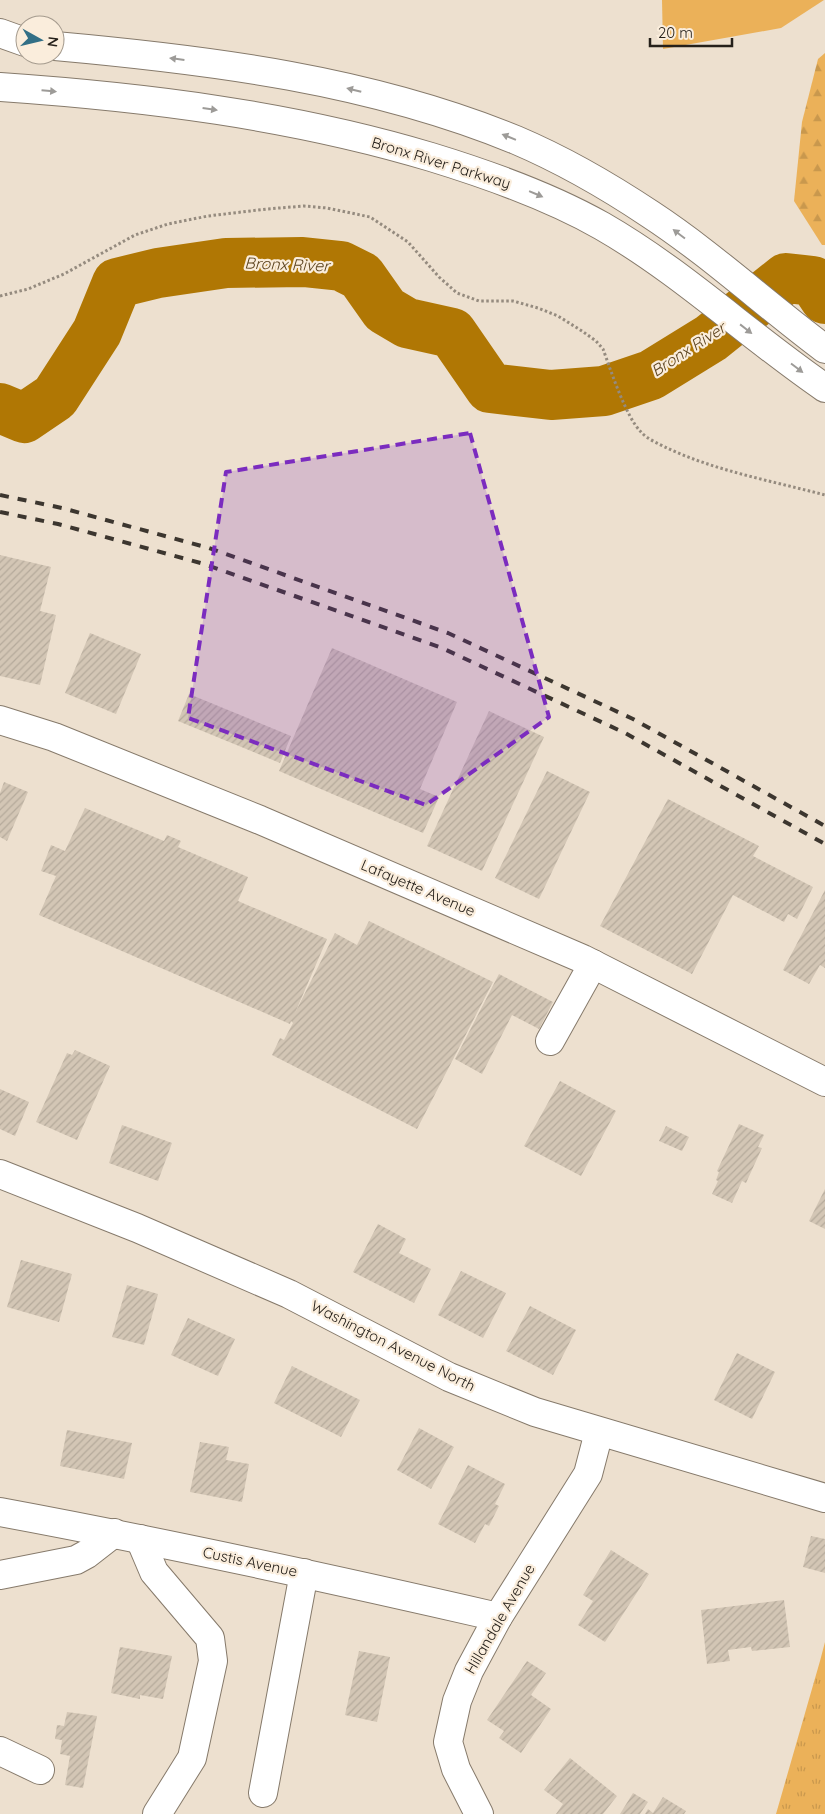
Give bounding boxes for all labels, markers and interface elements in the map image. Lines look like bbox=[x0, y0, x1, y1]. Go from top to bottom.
north arrow bbox=[15, 15, 65, 65]
scale bar bbox=[650, 15, 732, 47]
text: 20 m bbox=[658, 23, 693, 42]
text: N bbox=[43, 35, 63, 48]
one-way arrow bbox=[168, 55, 184, 63]
one-way arrow bbox=[346, 85, 361, 93]
one-way arrow bbox=[41, 87, 57, 95]
one-way arrow bbox=[202, 105, 218, 113]
street label: Bronx River Parkway bbox=[369, 132, 513, 193]
one-way arrow bbox=[502, 133, 516, 141]
one-way arrow bbox=[529, 191, 543, 199]
one-way arrow bbox=[672, 229, 686, 239]
water label: Bronx River bbox=[244, 253, 332, 276]
water label: Bronx River bbox=[647, 316, 731, 381]
one-way arrow bbox=[739, 323, 752, 334]
one-way arrow bbox=[790, 363, 803, 374]
street label: Lafayette Avenue bbox=[358, 855, 478, 920]
street label: Washington Avenue North bbox=[308, 1296, 479, 1395]
street label: Custis Avenue bbox=[201, 1542, 299, 1581]
street label: Hillandale Avenue bbox=[460, 1560, 539, 1677]

